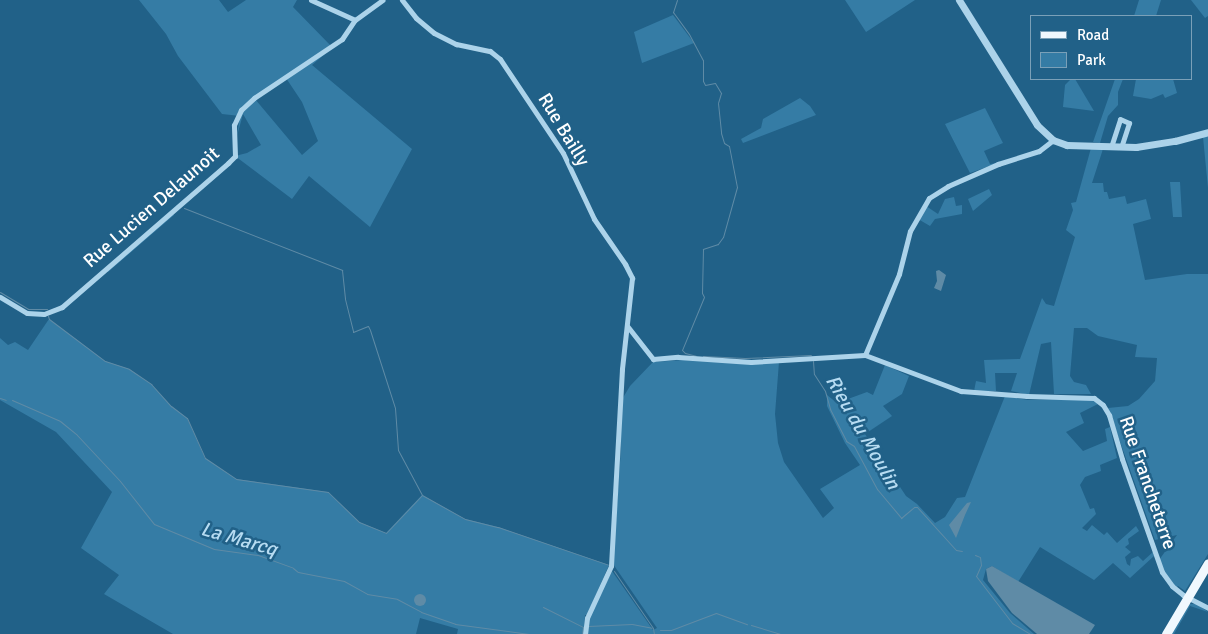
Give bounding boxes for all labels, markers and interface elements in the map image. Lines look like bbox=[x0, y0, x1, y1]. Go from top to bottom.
legend bbox=[1030, 15, 1193, 80]
text: Road bbox=[1077, 26, 1109, 44]
text: Park bbox=[1077, 51, 1106, 69]
street label: Rue Bailly bbox=[532, 89, 594, 171]
street label: Rue Lucien Delaunoit bbox=[79, 143, 225, 273]
water label: Rieu du Moulin bbox=[821, 370, 905, 494]
street label: Rue Francheterre bbox=[1114, 413, 1180, 553]
water label: La Marcq bbox=[198, 517, 280, 561]

